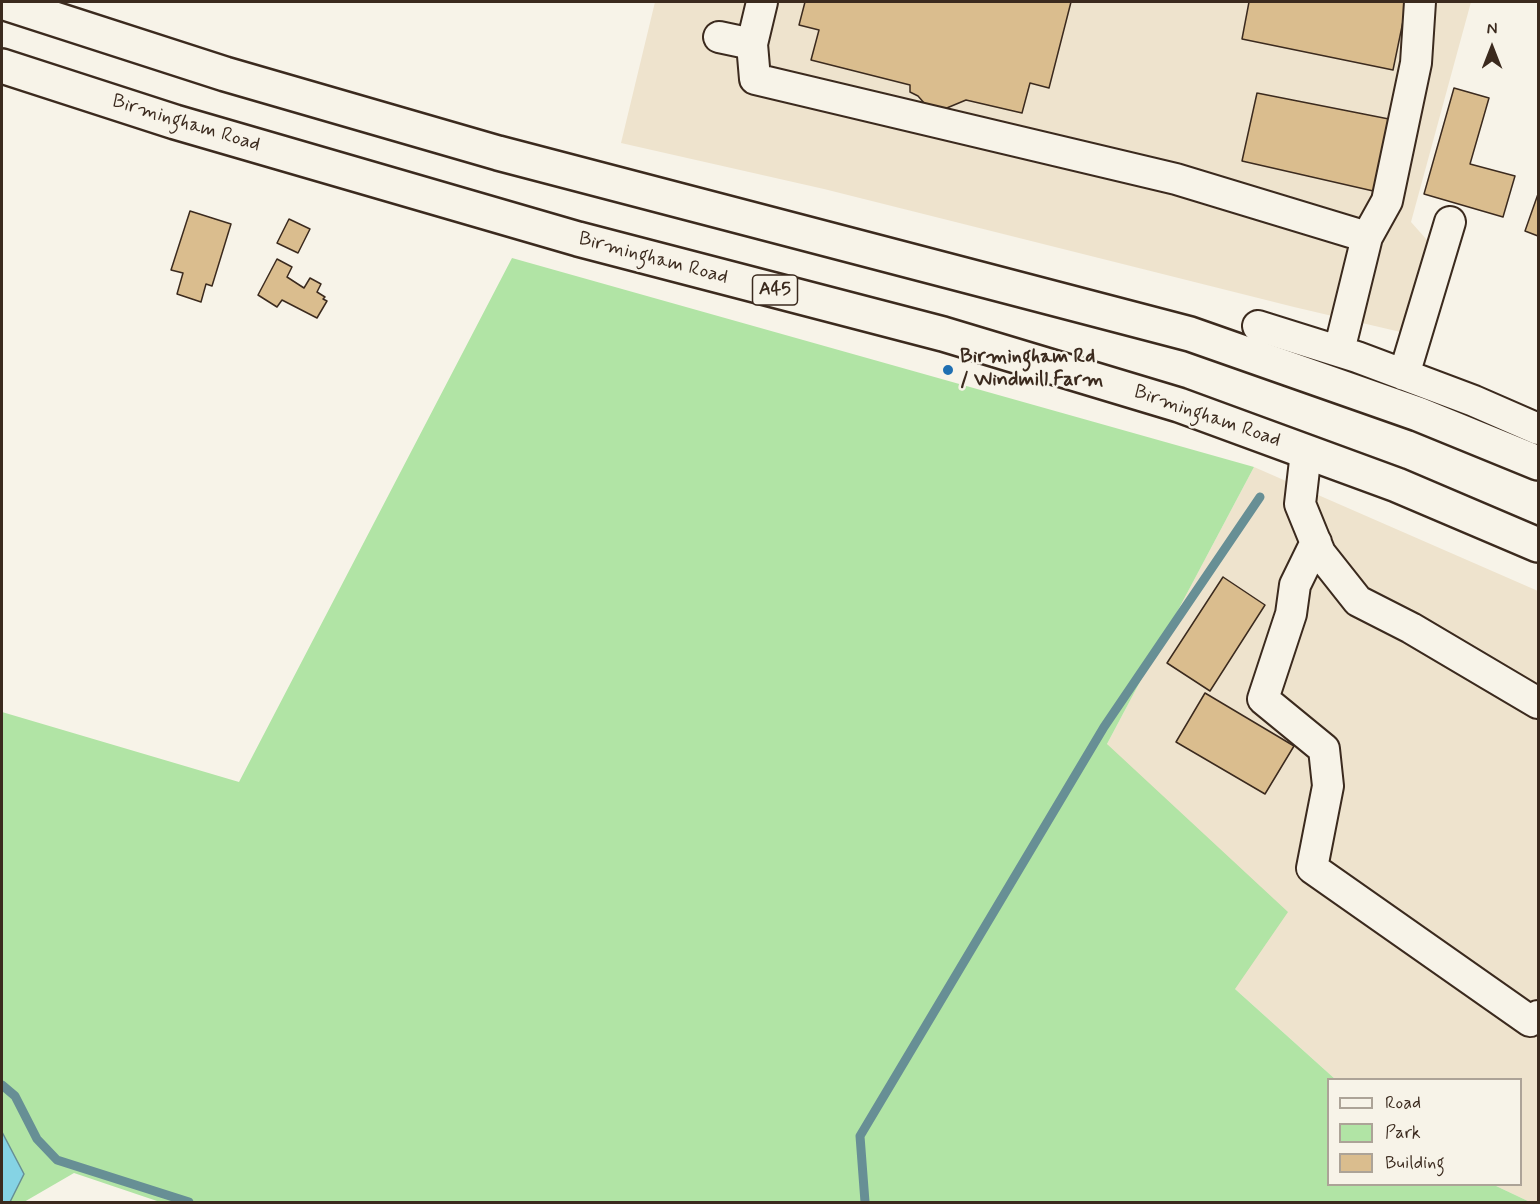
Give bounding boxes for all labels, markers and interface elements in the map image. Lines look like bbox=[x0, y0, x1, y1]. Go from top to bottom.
north arrow bbox=[1462, 18, 1522, 78]
text: N bbox=[1487, 19, 1497, 40]
street label: Birmingham Road bbox=[109, 90, 263, 158]
street label: Birmingham Road bbox=[576, 228, 730, 290]
road number: A45 bbox=[752, 275, 798, 305]
place label: Birmingham Rd / Windmill Farm bbox=[960, 346, 1103, 393]
marker: Birmingham Rd / Windmill Farm bbox=[941, 363, 955, 377]
street label: Birmingham Road bbox=[1130, 381, 1284, 453]
legend bbox=[1327, 1078, 1522, 1186]
text: Road bbox=[1385, 1091, 1421, 1115]
text: Park bbox=[1385, 1121, 1421, 1145]
text: Building bbox=[1385, 1151, 1445, 1175]

